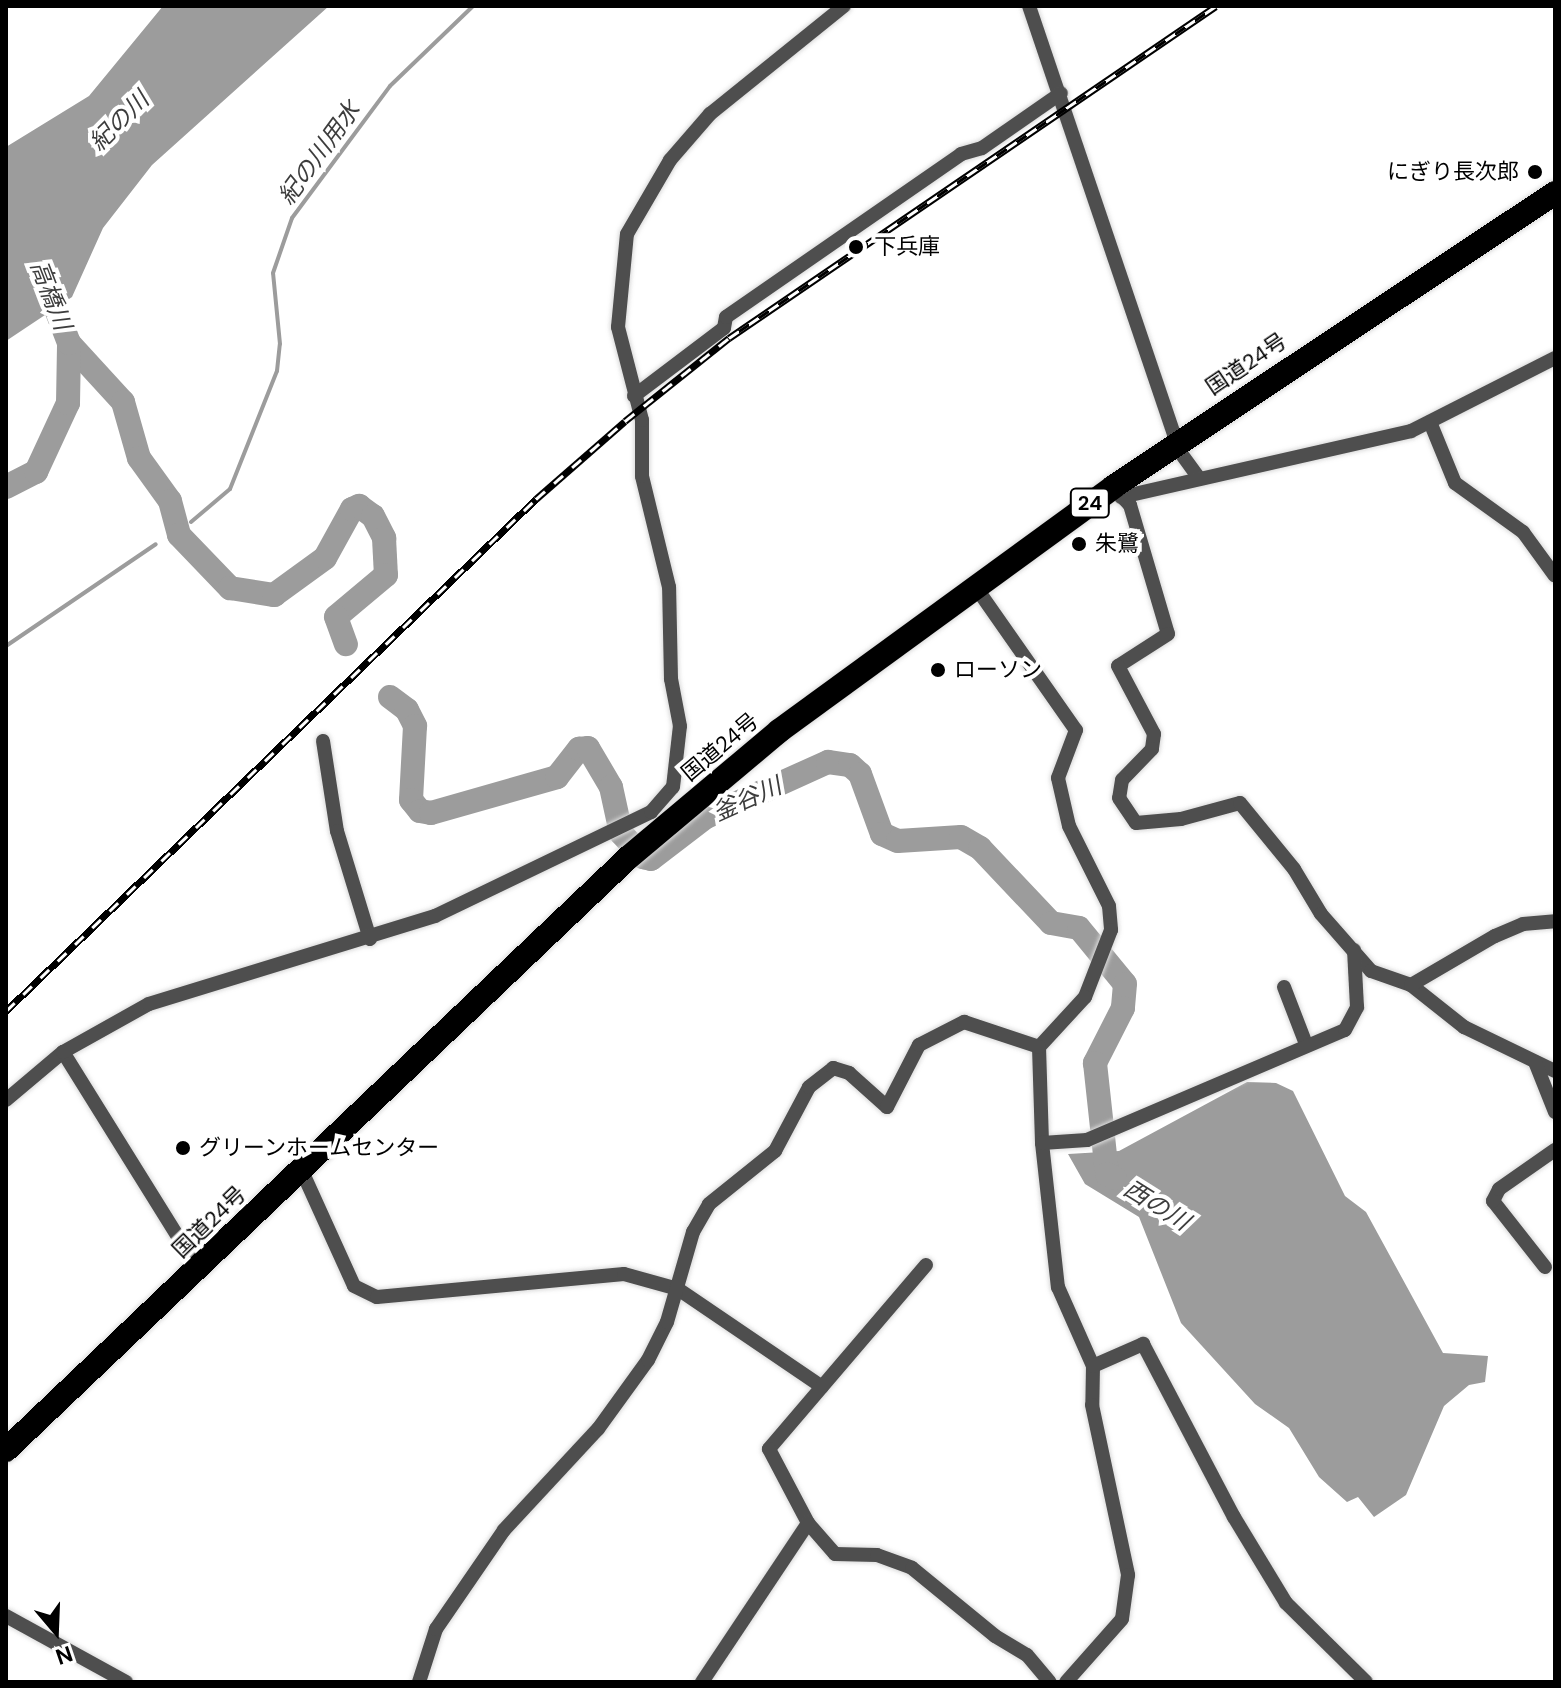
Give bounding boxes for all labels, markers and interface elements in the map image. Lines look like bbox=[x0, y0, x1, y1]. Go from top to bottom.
water label: 紀の川 bbox=[83, 85, 155, 157]
water label: 紀の川用水 bbox=[272, 96, 366, 210]
place label: にぎり長次郎 bbox=[1387, 159, 1519, 185]
marker: にぎり長次郎 bbox=[1526, 163, 1544, 181]
place label: 下兵庫 bbox=[874, 234, 940, 260]
marker: 下兵庫 bbox=[845, 236, 867, 258]
water label: 高橋川 bbox=[25, 256, 77, 334]
street label: 国道24号 bbox=[1201, 327, 1291, 401]
road number: 24 bbox=[1068, 487, 1112, 519]
place label: 朱鷺 bbox=[1095, 531, 1139, 557]
marker: 朱鷺 bbox=[1070, 535, 1088, 553]
place label: ローソン bbox=[954, 657, 1042, 683]
marker: ローソン bbox=[929, 661, 947, 679]
street label: 国道24号 bbox=[676, 707, 764, 787]
water label: 釜谷川 bbox=[708, 771, 786, 827]
place label: グリーンホームセンター bbox=[199, 1135, 441, 1161]
marker: グリーンホームセンター bbox=[174, 1139, 192, 1157]
water label: 西の川 bbox=[1119, 1174, 1195, 1236]
street label: 国道24号 bbox=[167, 1181, 251, 1263]
north arrow bbox=[16, 1592, 96, 1672]
text: N bbox=[52, 1639, 76, 1671]

